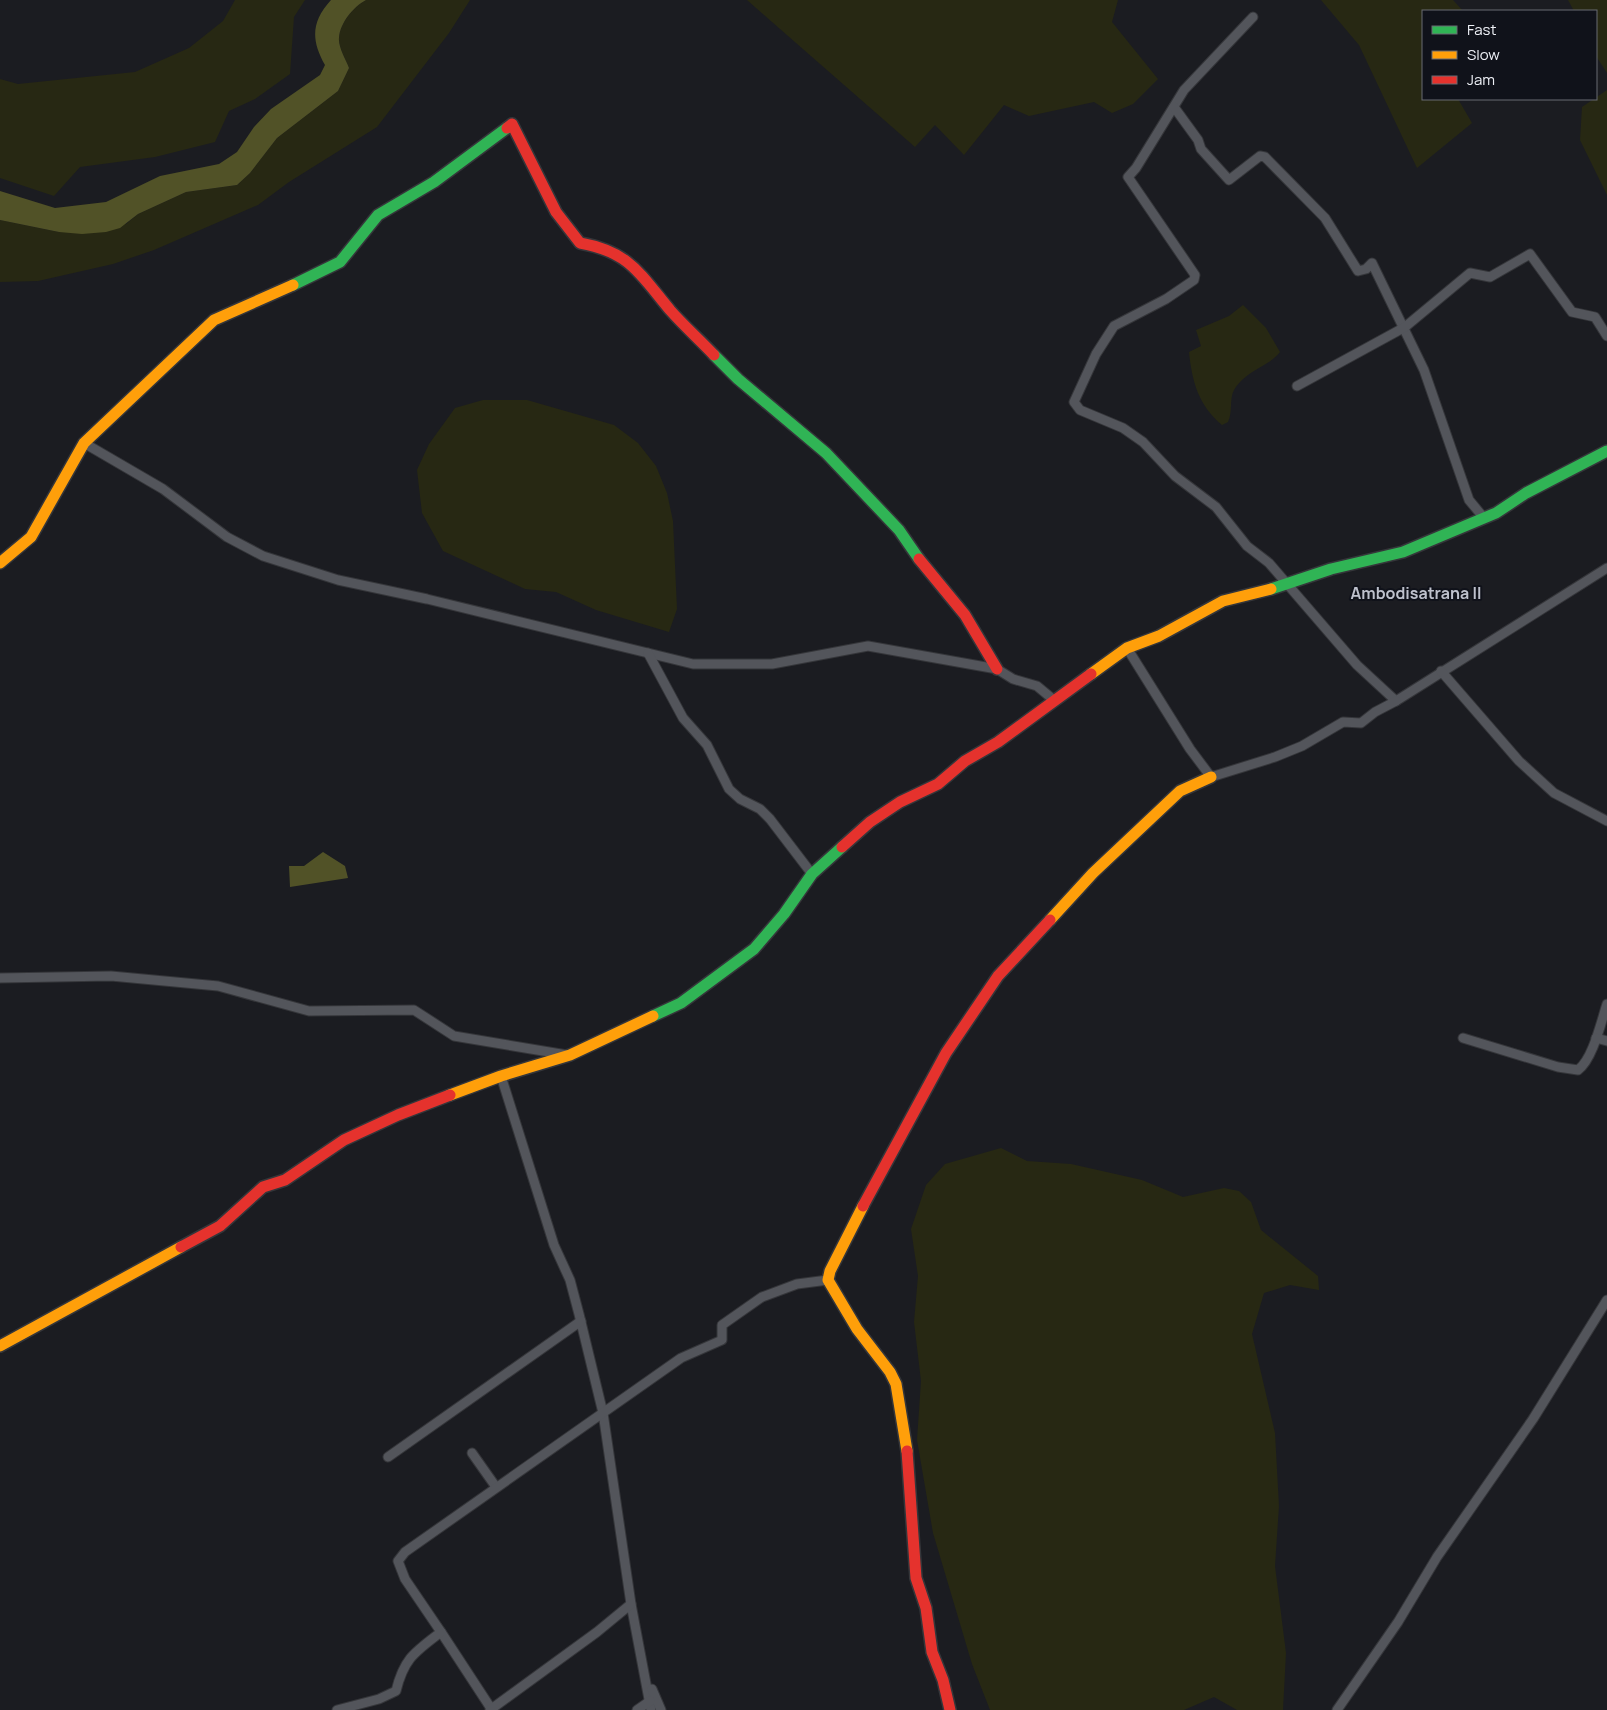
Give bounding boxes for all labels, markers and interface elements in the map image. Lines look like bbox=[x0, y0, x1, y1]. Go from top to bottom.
legend bbox=[1422, 10, 1597, 100]
text: Fast bbox=[1467, 19, 1496, 40]
text: Slow bbox=[1467, 44, 1500, 65]
text: Jam bbox=[1467, 69, 1495, 90]
district label: Ambodisatrana II bbox=[1351, 582, 1481, 604]

